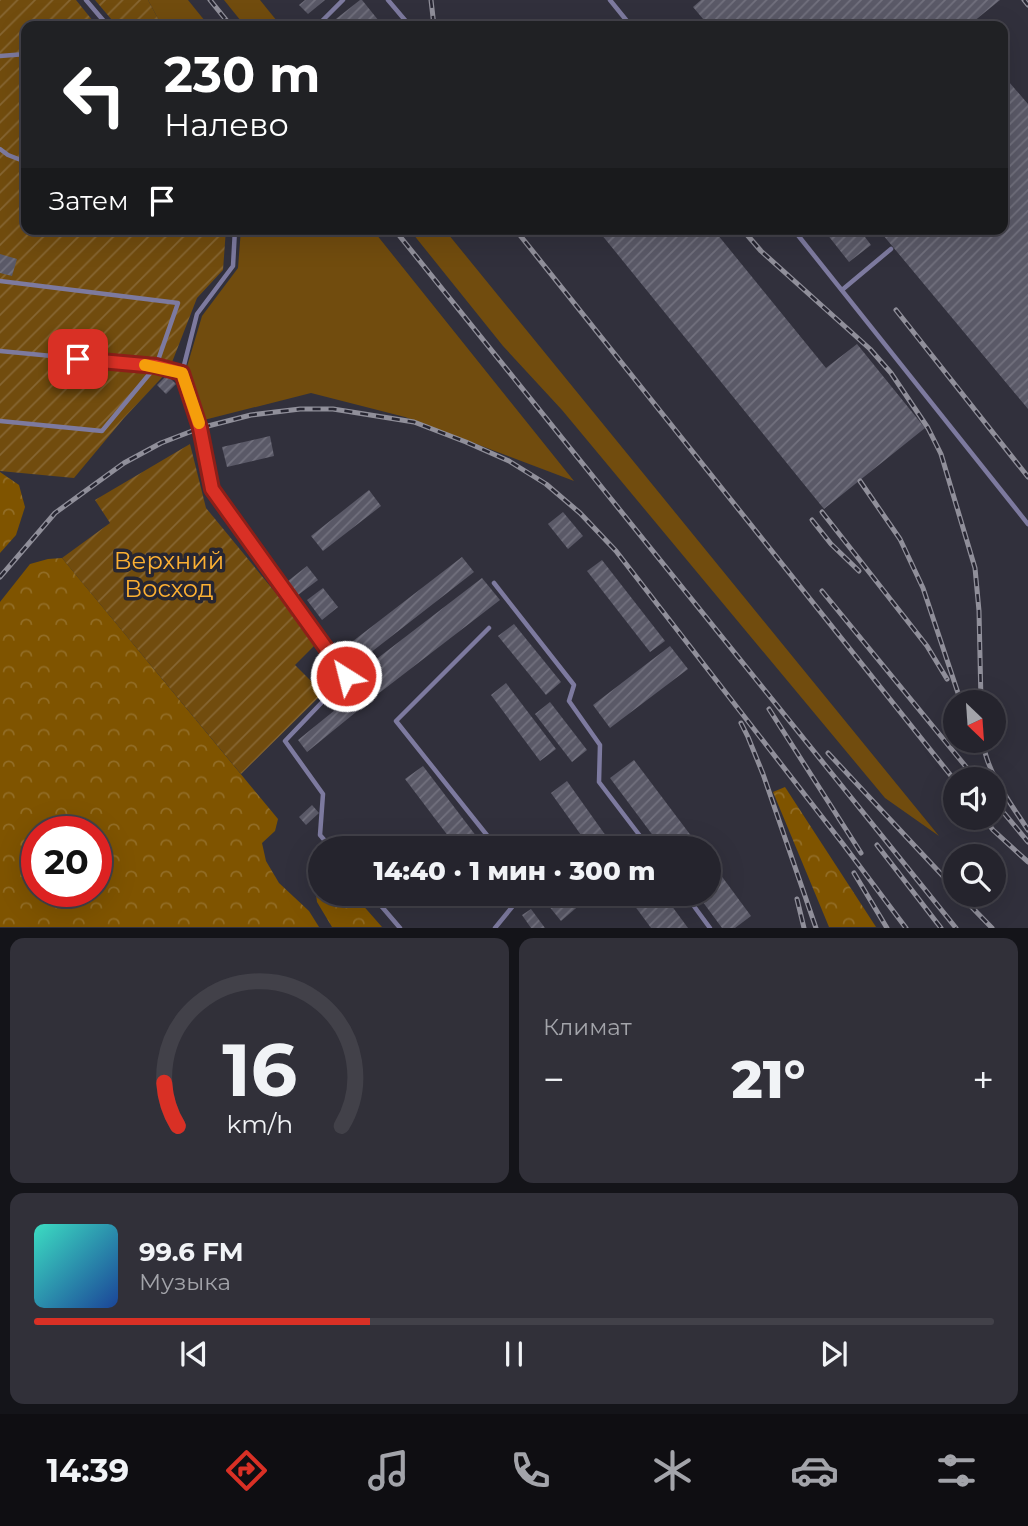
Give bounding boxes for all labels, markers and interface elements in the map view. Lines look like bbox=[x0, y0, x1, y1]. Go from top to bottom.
text: 230 m bbox=[164, 45, 320, 104]
icon: left bbox=[49, 49, 140, 140]
text: Налево bbox=[164, 105, 289, 144]
icon: arrive bbox=[143, 182, 181, 220]
text: Затем bbox=[49, 185, 129, 217]
pin bbox=[48, 329, 108, 389]
icon: arrive bbox=[59, 340, 97, 378]
park label: Верхний Восход bbox=[114, 546, 224, 603]
position arrow bbox=[309, 639, 383, 713]
north arrow bbox=[943, 690, 1006, 752]
map controls bbox=[943, 690, 1006, 907]
button: sound bbox=[943, 767, 1006, 830]
speed limit sign: 20 bbox=[21, 816, 112, 907]
button: search bbox=[943, 844, 1006, 907]
text: 14:40 · 1 мин · 300 m bbox=[374, 855, 655, 887]
text: Климат bbox=[543, 1013, 632, 1041]
text: 16 bbox=[222, 1027, 297, 1115]
text: 21° bbox=[732, 1048, 805, 1111]
text: − bbox=[543, 1056, 565, 1103]
text: + bbox=[972, 1056, 994, 1103]
text: km/h bbox=[226, 1109, 293, 1139]
text: 99.6 FM bbox=[139, 1236, 244, 1268]
text: Музыка bbox=[139, 1268, 231, 1296]
icon: previous bbox=[175, 1335, 213, 1373]
icon: pause bbox=[495, 1335, 533, 1373]
icon: next bbox=[815, 1335, 853, 1373]
icon: directions bbox=[222, 1446, 271, 1495]
icon: music bbox=[364, 1446, 413, 1495]
icon: phone bbox=[506, 1446, 555, 1495]
icon: climate bbox=[648, 1446, 697, 1495]
icon: car bbox=[790, 1446, 839, 1495]
icon: filters bbox=[932, 1446, 981, 1495]
text: 14:39 bbox=[47, 1451, 129, 1490]

